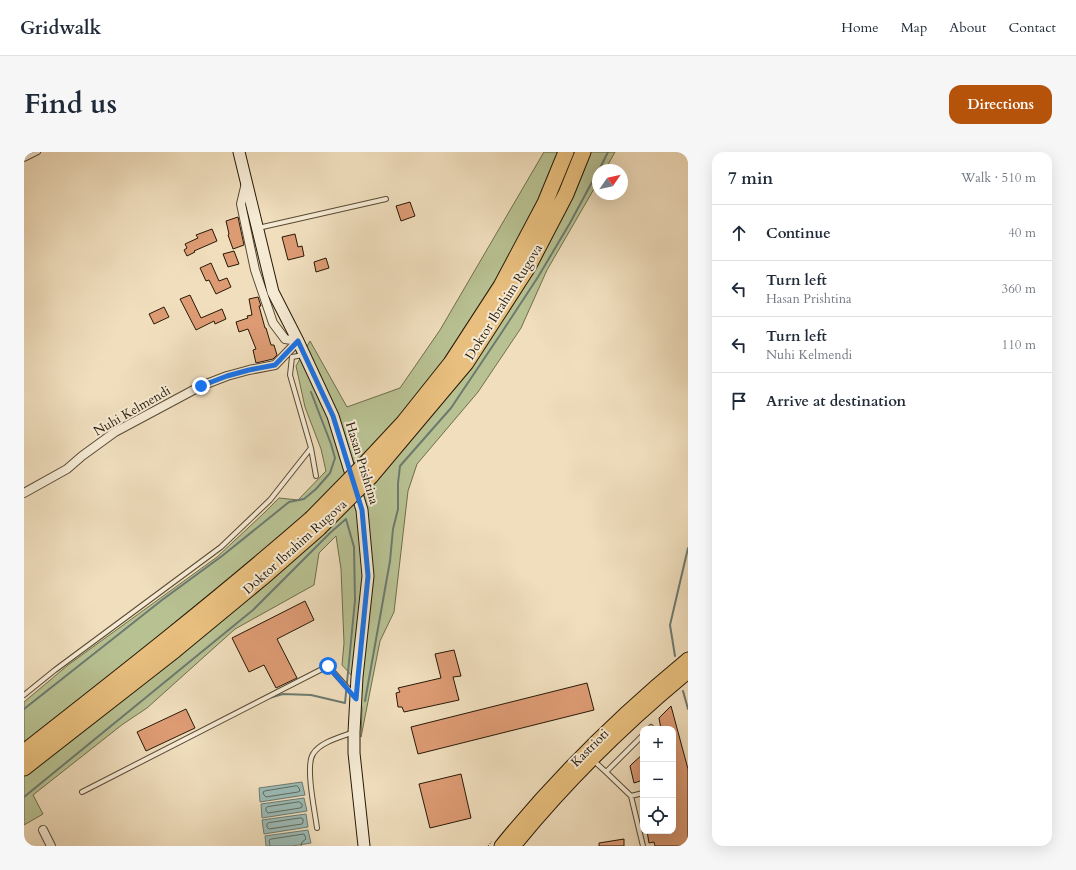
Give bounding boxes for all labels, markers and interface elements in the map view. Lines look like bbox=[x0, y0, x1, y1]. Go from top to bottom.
text: Gridwalk bbox=[20, 15, 101, 41]
text: Home bbox=[841, 18, 879, 37]
text: Map bbox=[901, 18, 927, 37]
text: About bbox=[949, 18, 986, 37]
text: Contact bbox=[1008, 18, 1056, 37]
text: Find us bbox=[24, 85, 117, 123]
button: Directions bbox=[949, 85, 1052, 124]
north arrow bbox=[592, 164, 628, 200]
text: 7 min bbox=[728, 167, 773, 190]
text: Walk · 510 m bbox=[961, 169, 1036, 187]
icon: ahead bbox=[728, 222, 750, 244]
text: Continue bbox=[766, 223, 831, 243]
text: 40 m bbox=[1008, 224, 1036, 242]
street label: Doktor Ibrahim Rugova bbox=[461, 240, 547, 363]
text: Turn left bbox=[766, 270, 827, 290]
icon: left bbox=[728, 278, 750, 300]
text: 360 m bbox=[1002, 280, 1036, 298]
text: Hasan Prishtina bbox=[766, 290, 852, 308]
text: Turn left bbox=[766, 326, 827, 346]
icon: left bbox=[728, 334, 750, 356]
text: 110 m bbox=[1002, 336, 1036, 354]
text: Nuhi Kelmendi bbox=[766, 346, 852, 364]
route end bbox=[192, 377, 210, 395]
street label: Nuhi Kelmendi bbox=[90, 381, 174, 440]
icon: arrive bbox=[728, 390, 750, 412]
text: Arrive at destination bbox=[766, 391, 906, 411]
street label: Hasan Prishtina bbox=[341, 419, 383, 507]
street label: Doktor Ibrahim Rugova bbox=[239, 495, 351, 598]
route start bbox=[319, 657, 337, 675]
street label: Kastrioti bbox=[567, 725, 613, 771]
map controls bbox=[640, 726, 676, 834]
button: + bbox=[640, 726, 676, 762]
button: − bbox=[640, 762, 676, 798]
button: locate bbox=[640, 798, 676, 834]

